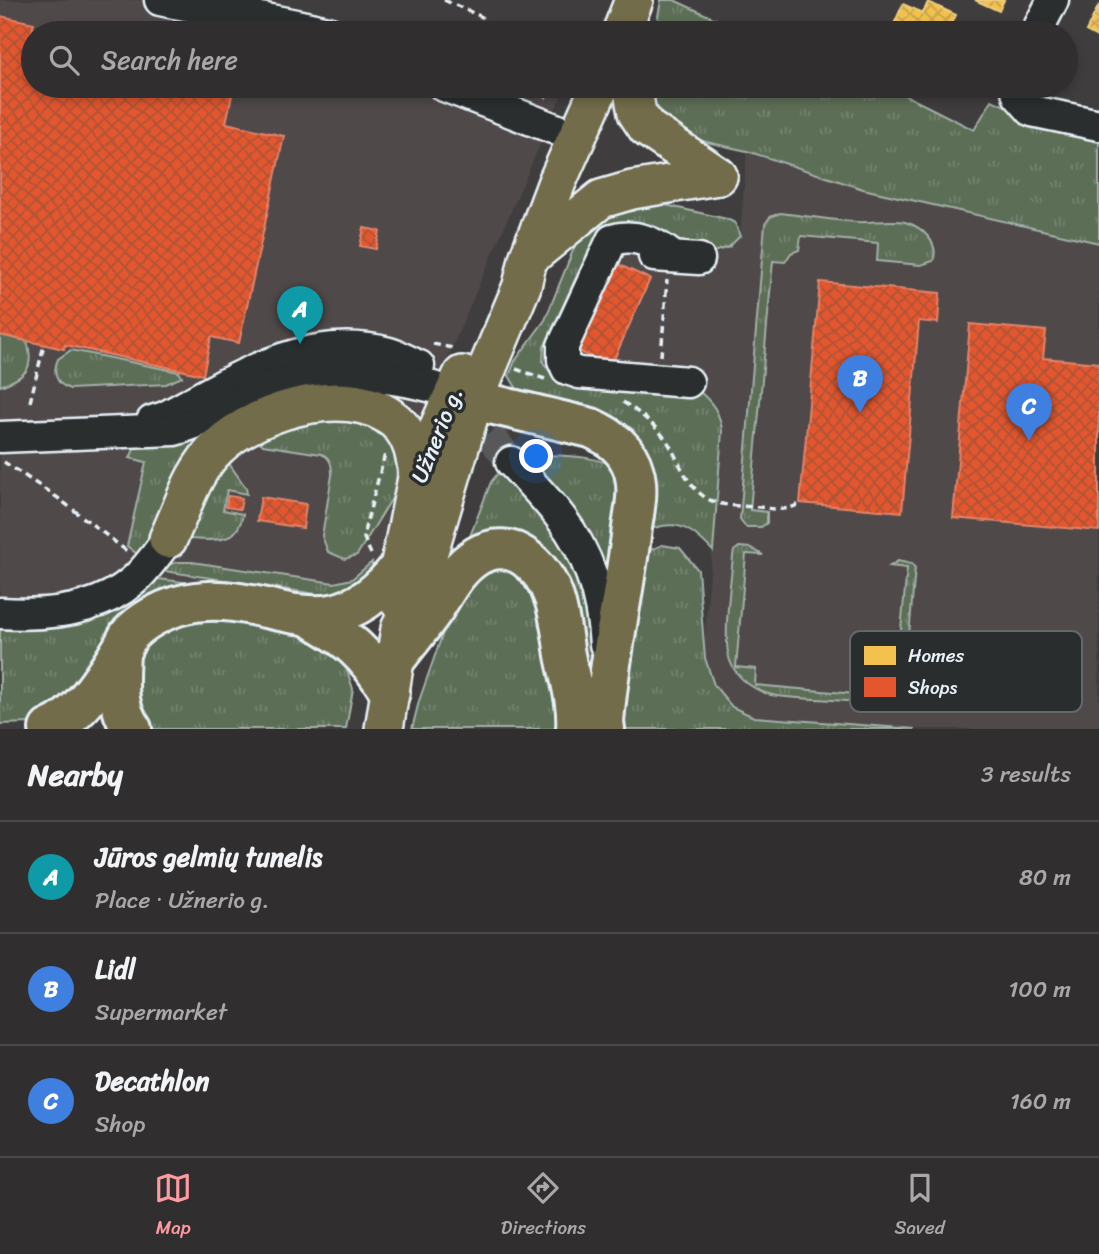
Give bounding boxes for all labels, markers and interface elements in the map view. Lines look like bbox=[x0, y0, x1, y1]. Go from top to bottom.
search box bbox=[21, 21, 1078, 98]
text: Search here bbox=[101, 37, 238, 83]
icon: search bbox=[45, 41, 83, 79]
pin: A bbox=[277, 286, 323, 344]
pin: B bbox=[837, 355, 883, 413]
street label: Užnerio g. bbox=[399, 381, 475, 489]
pin: C bbox=[1006, 383, 1052, 441]
your location bbox=[519, 439, 553, 473]
legend bbox=[850, 631, 1082, 712]
text: Homes bbox=[908, 639, 964, 672]
text: Shops bbox=[908, 671, 958, 704]
text: Nearby bbox=[28, 748, 123, 802]
text: 3 results bbox=[981, 754, 1071, 795]
text: Jūros gelmių tunelis bbox=[95, 834, 323, 880]
text: A bbox=[43, 857, 59, 898]
text: 80 m bbox=[1019, 857, 1071, 898]
text: Place · Užnerio g. bbox=[95, 880, 269, 921]
text: Lidl bbox=[95, 946, 135, 992]
text: B bbox=[44, 969, 58, 1010]
text: 100 m bbox=[1008, 969, 1071, 1010]
text: Supermarket bbox=[95, 992, 227, 1033]
text: Decathlon bbox=[95, 1058, 209, 1104]
text: C bbox=[44, 1081, 58, 1122]
text: 160 m bbox=[1010, 1081, 1071, 1122]
text: Shop bbox=[95, 1104, 145, 1145]
tab: Map bbox=[154, 1169, 192, 1244]
tab: Directions bbox=[501, 1169, 586, 1244]
tab: Saved bbox=[895, 1169, 945, 1244]

